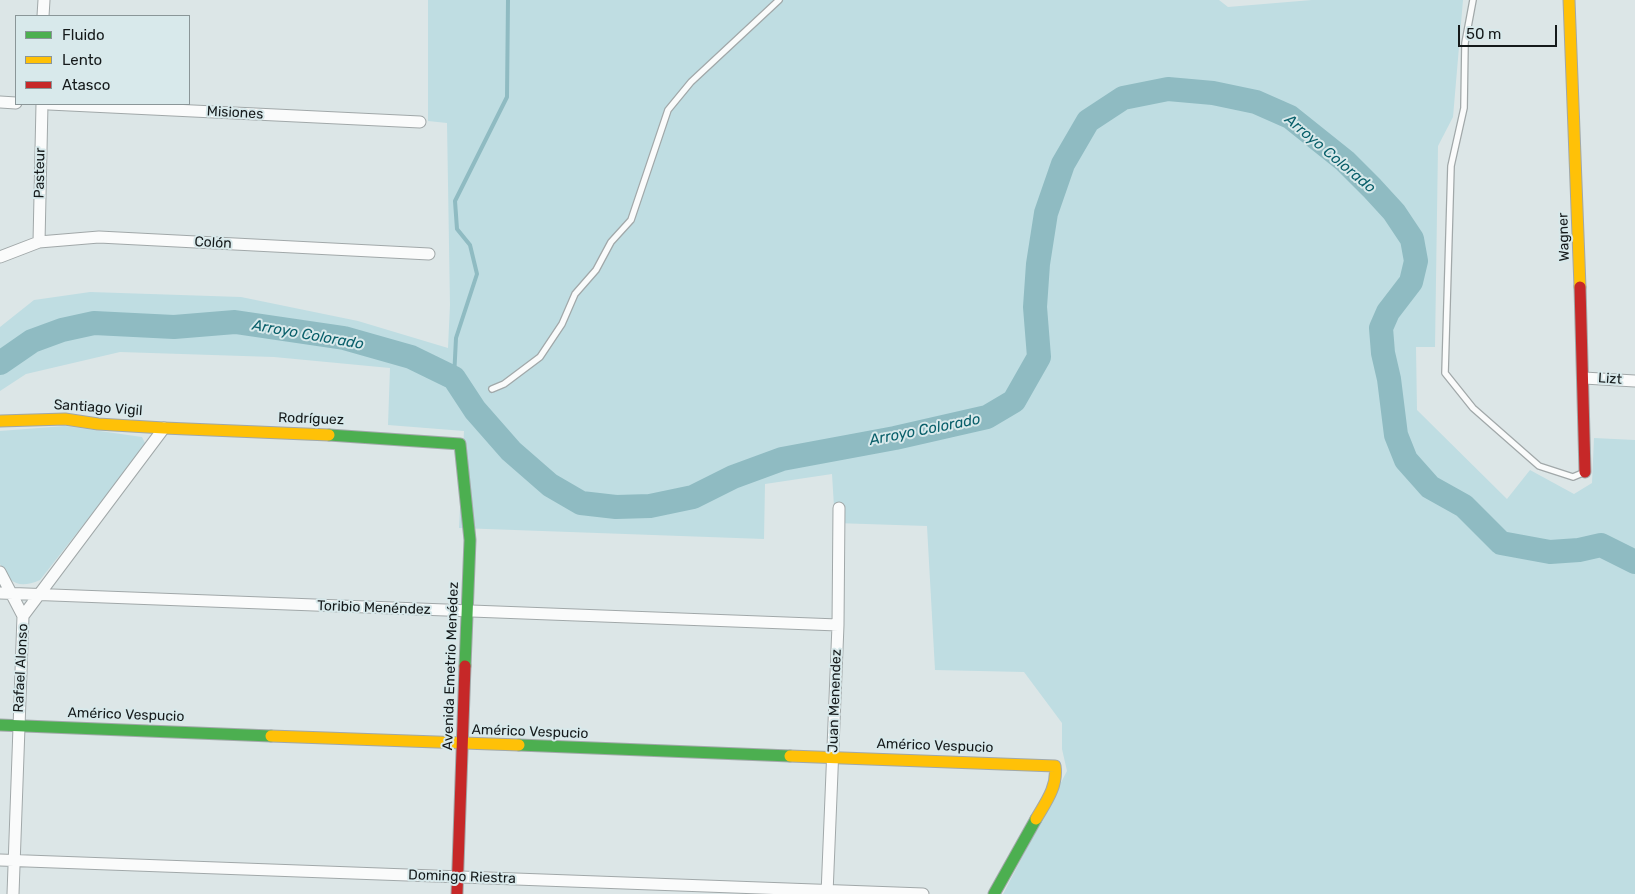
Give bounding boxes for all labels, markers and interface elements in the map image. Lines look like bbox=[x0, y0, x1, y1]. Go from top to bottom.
legend bbox=[15, 15, 190, 105]
scale bar bbox=[1460, 15, 1559, 47]
text: 50 m bbox=[1466, 25, 1501, 43]
text: Fluido bbox=[62, 26, 105, 44]
text: Lento bbox=[62, 51, 102, 69]
text: Atasco bbox=[62, 76, 110, 94]
street label: Misiones bbox=[206, 103, 264, 123]
water label: Arroyo Colorado bbox=[1281, 111, 1379, 197]
street label: Pasteur bbox=[31, 147, 49, 199]
street label: Wagner bbox=[1555, 212, 1573, 262]
street label: Colón bbox=[194, 234, 232, 252]
water label: Arroyo Colorado bbox=[251, 316, 365, 354]
street label: Lizt bbox=[1598, 370, 1622, 388]
street label: Santiago Vigil bbox=[53, 397, 143, 419]
street label: Rodríguez bbox=[278, 409, 344, 429]
water label: Arroyo Colorado bbox=[868, 410, 982, 450]
street label: Avenida Emetrio Menédez bbox=[440, 581, 462, 751]
street label: Toribio Menéndez bbox=[317, 598, 431, 618]
street label: Rafael Alonso bbox=[10, 623, 32, 713]
street label: Juan Menendez bbox=[825, 649, 845, 753]
street label: Américo Vespucio bbox=[67, 705, 185, 725]
street label: Américo Vespucio bbox=[471, 722, 589, 742]
street label: Américo Vespucio bbox=[876, 736, 994, 756]
street label: Domingo Riestra bbox=[408, 867, 516, 887]

